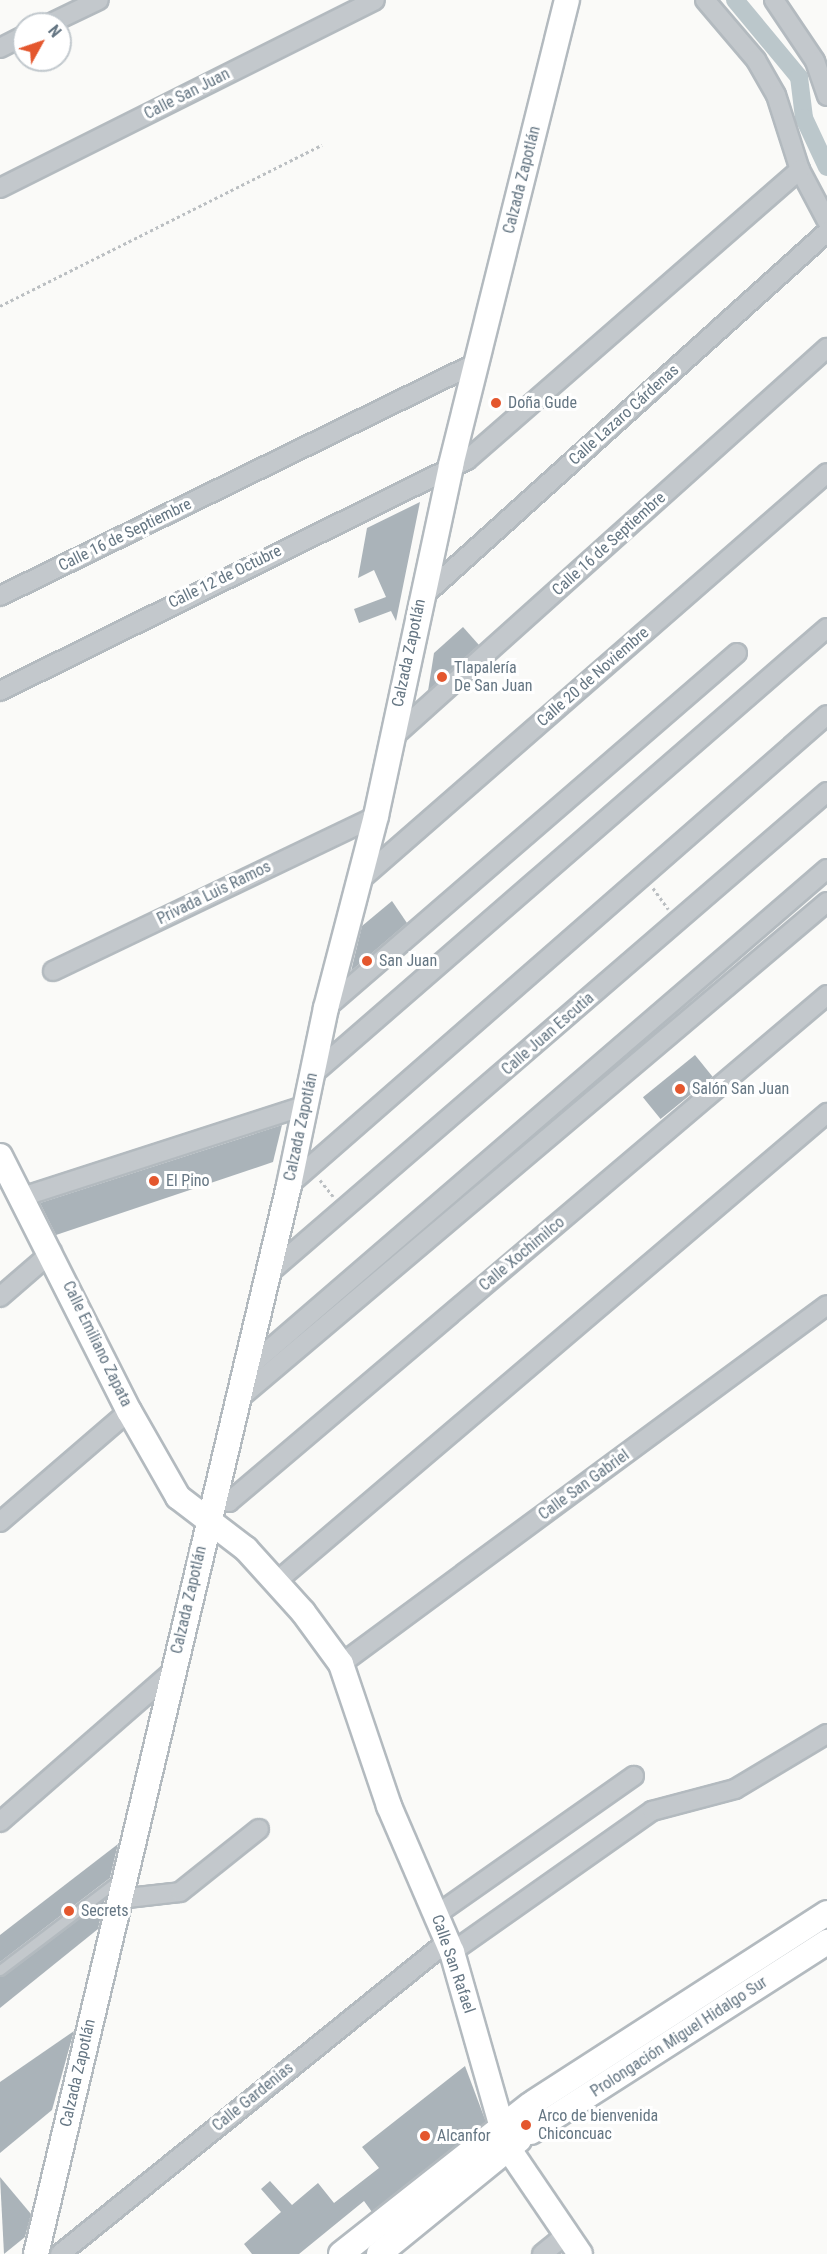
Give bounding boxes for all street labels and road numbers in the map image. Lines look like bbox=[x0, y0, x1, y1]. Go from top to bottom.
street label: Calle San Juan bbox=[141, 64, 233, 124]
street label: Calzada Zapotlán bbox=[499, 124, 545, 236]
street label: Calle Lazaro Cárdenas bbox=[565, 361, 683, 469]
street label: Calle 16 de Septiembre bbox=[548, 488, 670, 600]
street label: Calle 16 de Septiembre bbox=[55, 494, 195, 576]
street label: Calle 12 de Octubre bbox=[165, 541, 285, 613]
street label: Calzada Zapotlán bbox=[388, 597, 430, 709]
street label: Calle 20 de Noviembre bbox=[533, 623, 653, 731]
street label: Privada Luis Ramos bbox=[154, 857, 274, 929]
street label: Calle Juan Escutia bbox=[498, 989, 598, 1079]
street label: Calzada Zapotlán bbox=[280, 1071, 322, 1183]
street label: Calle Xochimilco bbox=[475, 1213, 569, 1295]
street label: Calle Emiliano Zapata bbox=[58, 1278, 136, 1410]
street label: Calle San Gabriel bbox=[535, 1446, 633, 1524]
street label: Calzada Zapotlán bbox=[167, 1544, 211, 1656]
street label: Calle San Rafael bbox=[427, 1912, 479, 2016]
street label: Prolongación Miguel Hidalgo Sur bbox=[587, 1973, 771, 2101]
street label: Calzada Zapotlán bbox=[56, 2017, 100, 2129]
street label: Calle Gardenias bbox=[209, 2058, 297, 2136]

